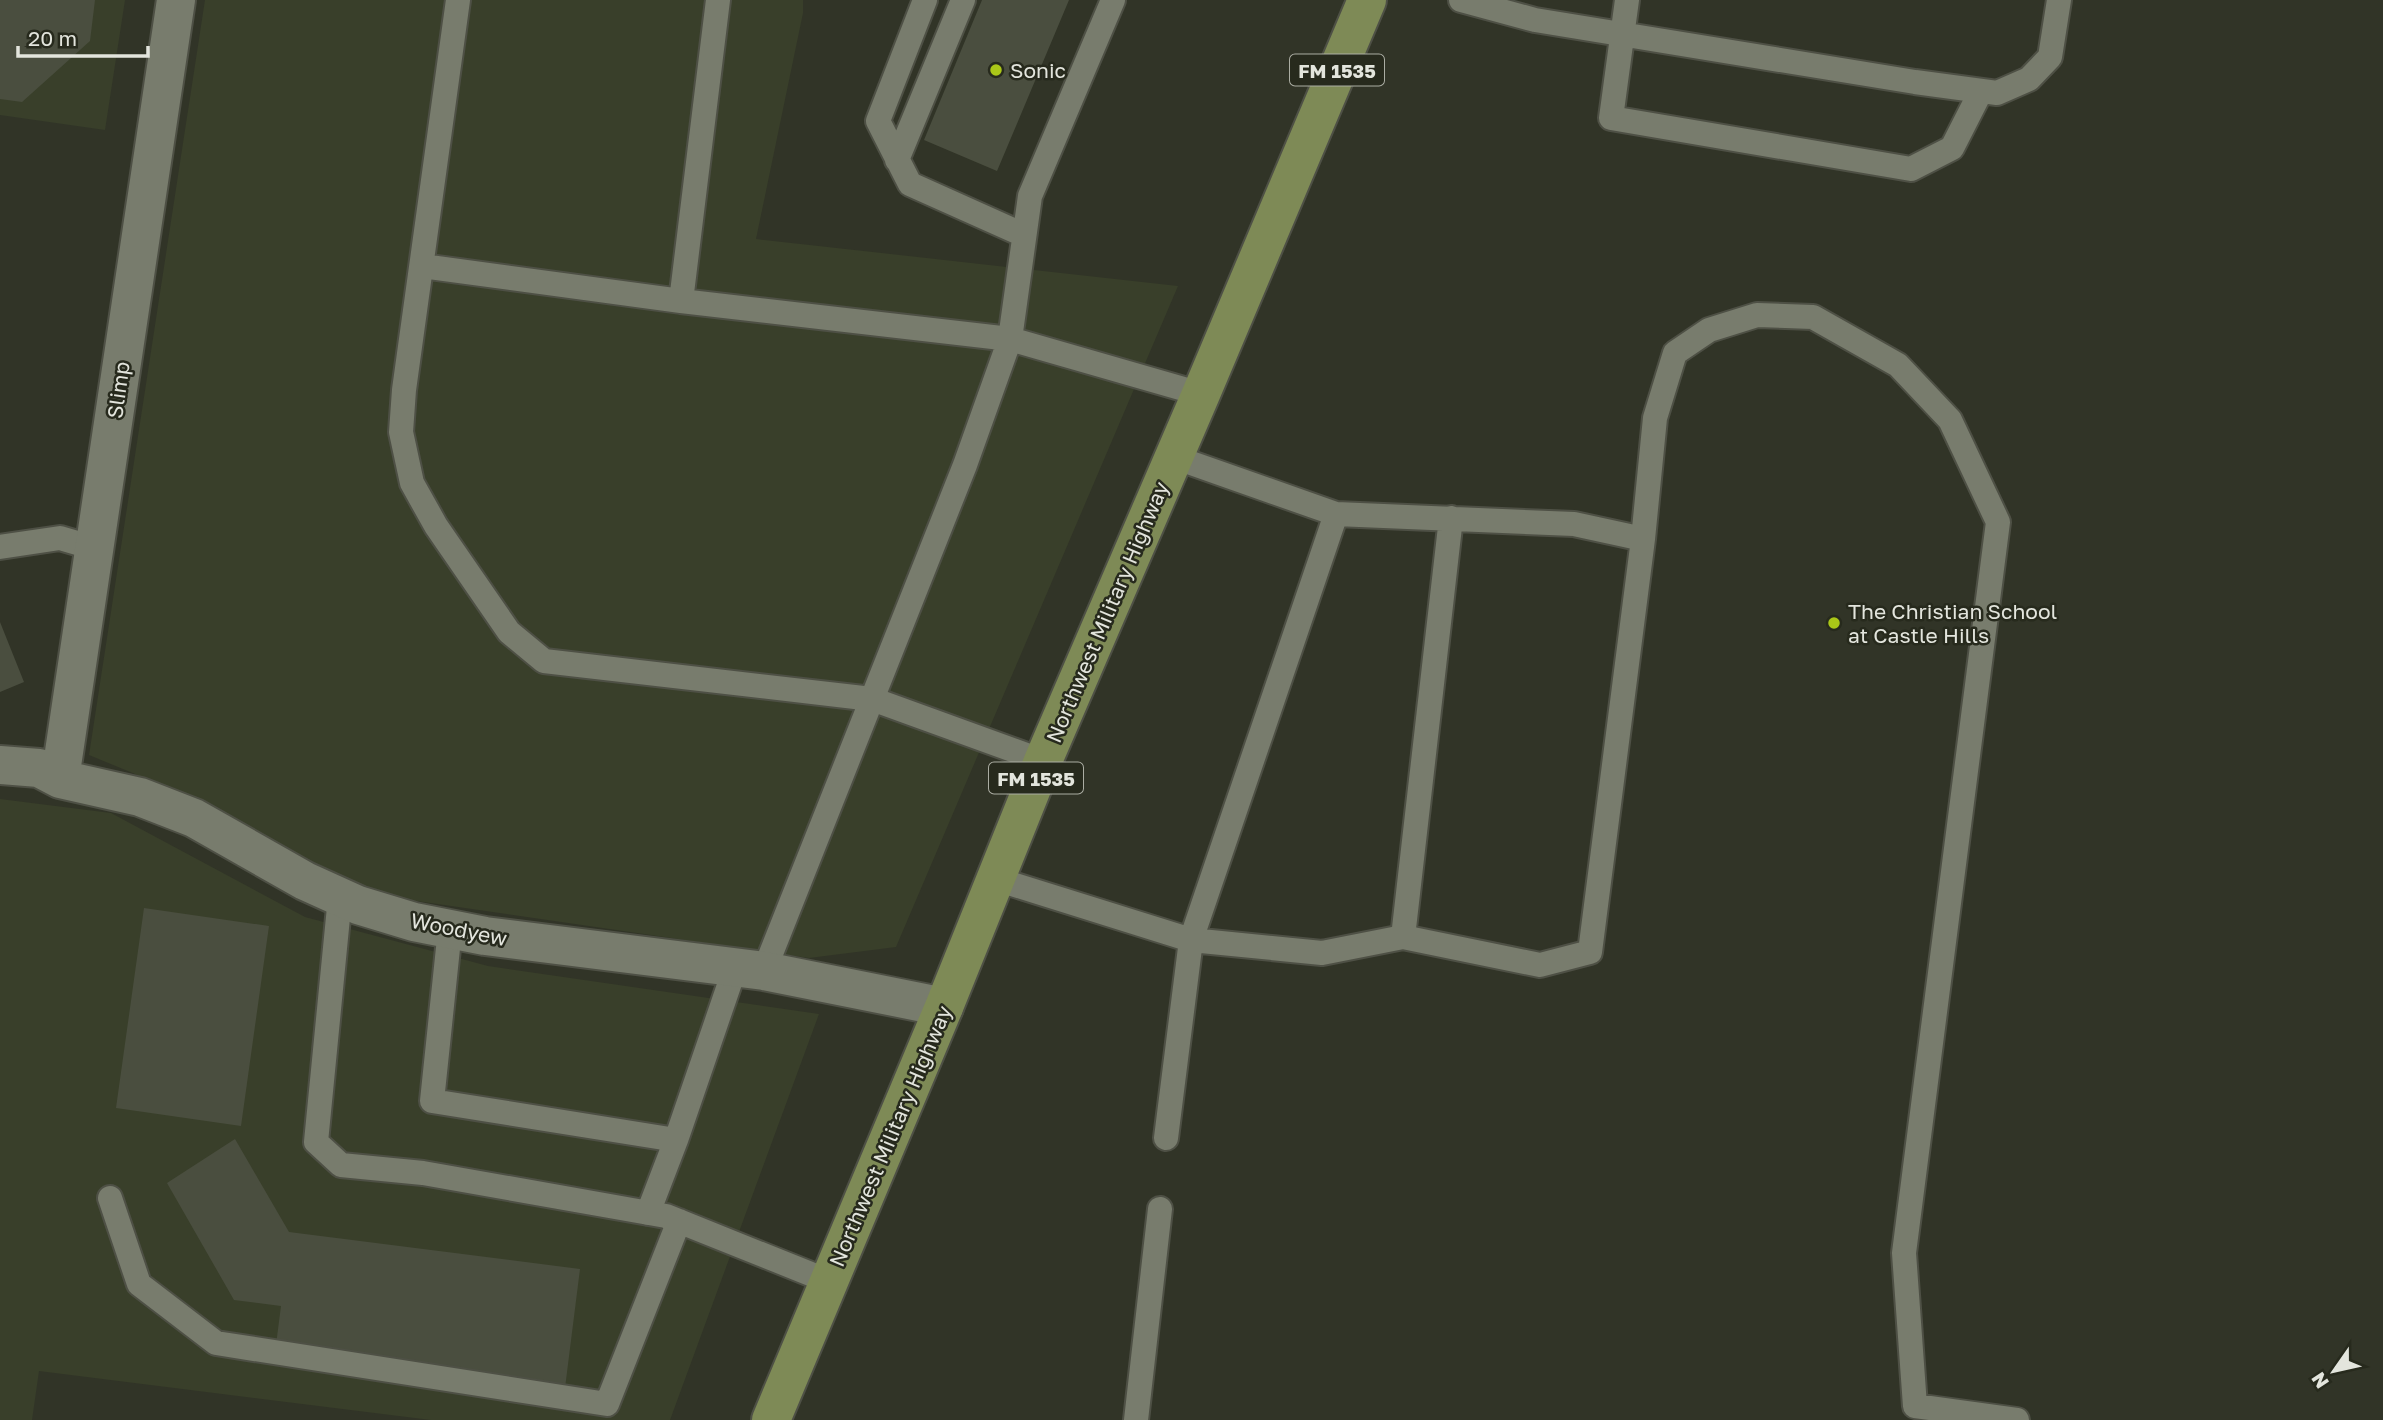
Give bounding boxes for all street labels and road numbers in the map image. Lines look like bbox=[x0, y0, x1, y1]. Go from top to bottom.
road number: FM 1535 bbox=[1290, 54, 1384, 86]
street label: Slimp bbox=[101, 360, 135, 420]
street label: Northwest Military Highway bbox=[1040, 477, 1174, 746]
road number: FM 1535 bbox=[989, 762, 1083, 793]
street label: Woodyew bbox=[409, 907, 509, 951]
street label: Northwest Military Highway bbox=[823, 1001, 957, 1270]

